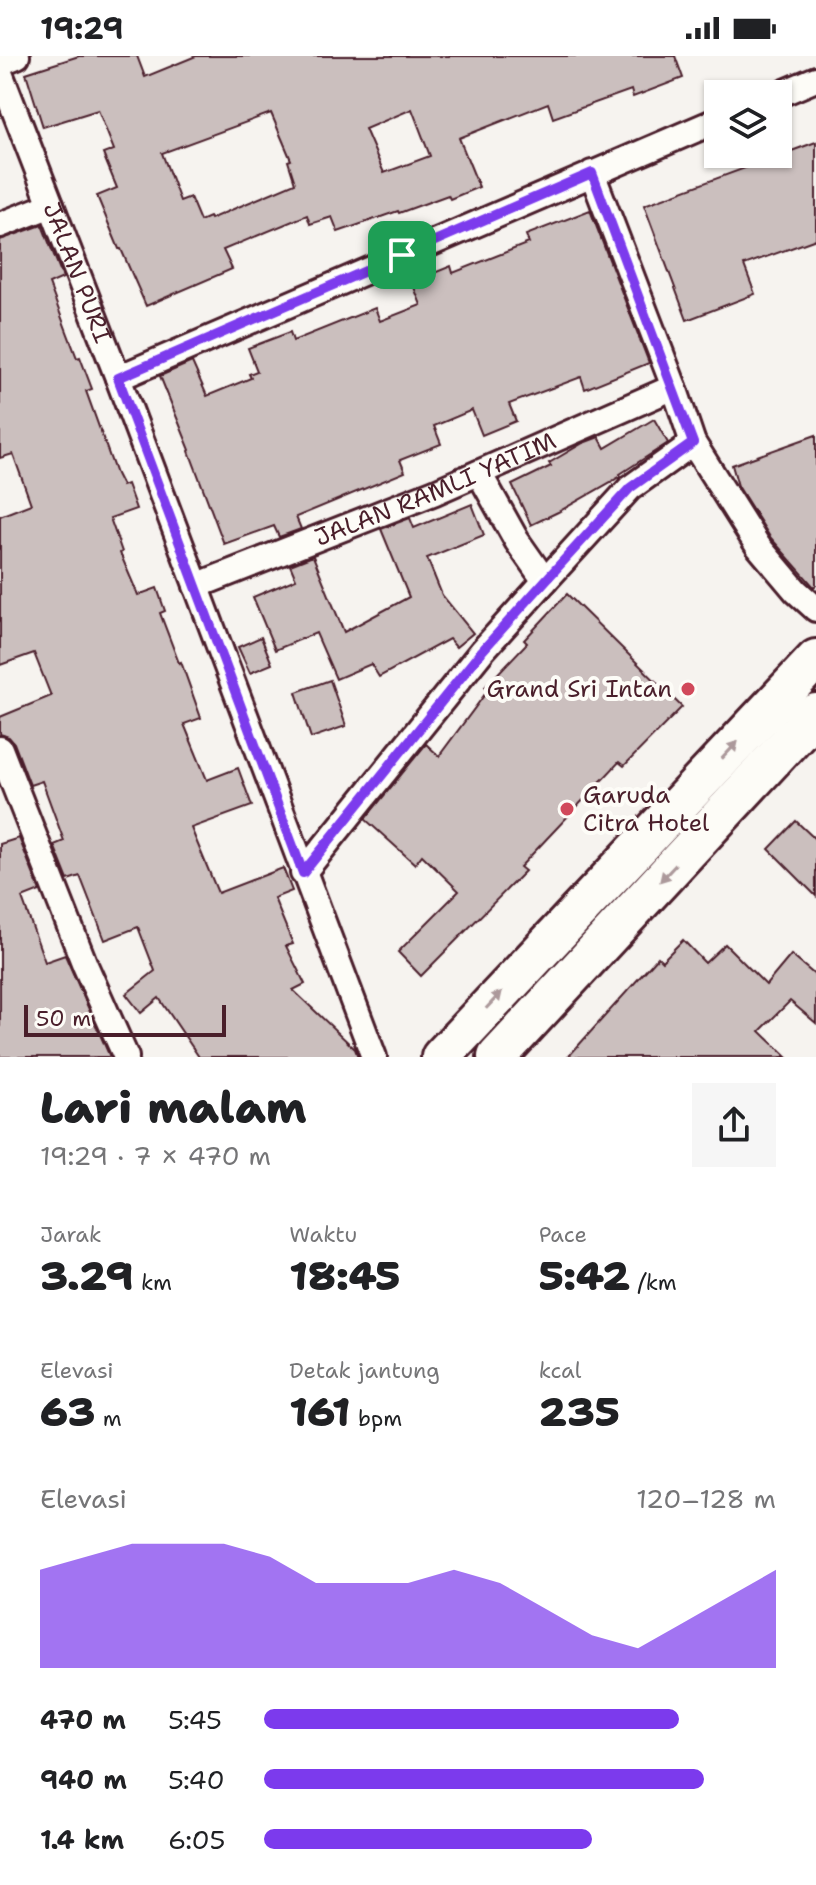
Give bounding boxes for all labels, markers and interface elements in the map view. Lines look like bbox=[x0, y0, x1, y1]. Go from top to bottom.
text: 19:29 bbox=[40, 8, 123, 49]
map controls bbox=[704, 80, 792, 168]
button: layers bbox=[704, 80, 792, 168]
street label: JALAN PURI bbox=[35, 198, 119, 348]
pin bbox=[368, 221, 436, 289]
icon: arrive bbox=[380, 233, 424, 277]
street label: JALAN RAMLI YATIM bbox=[310, 425, 561, 554]
place label: Grand Sri Intan bbox=[486, 673, 672, 705]
marker: Grand Sri Intan bbox=[679, 680, 697, 698]
one-way arrow bbox=[721, 741, 739, 760]
place label: Garuda Citra Hotel bbox=[583, 779, 710, 839]
marker: Garuda Citra Hotel bbox=[558, 800, 576, 818]
one-way arrow bbox=[659, 863, 677, 882]
one-way arrow bbox=[485, 991, 503, 1010]
scale bar bbox=[24, 1001, 226, 1037]
text: 50 m bbox=[36, 1004, 91, 1033]
text: Lari malam bbox=[40, 1078, 307, 1137]
button: share bbox=[692, 1083, 776, 1167]
text: 19:29 · 7 × 470 m bbox=[40, 1138, 271, 1173]
text: Jarak bbox=[40, 1220, 102, 1249]
text: Waktu bbox=[289, 1220, 357, 1249]
text: Pace bbox=[539, 1220, 587, 1249]
text: 3.29 bbox=[40, 1249, 133, 1303]
text: 18:45 bbox=[289, 1249, 401, 1303]
text: 5:42 bbox=[539, 1249, 630, 1303]
text: km bbox=[133, 1268, 172, 1297]
text: /km bbox=[630, 1268, 677, 1297]
text: Elevasi bbox=[40, 1356, 114, 1385]
text: Detak jantung bbox=[289, 1356, 440, 1385]
text: kcal bbox=[539, 1356, 581, 1385]
text: 63 bbox=[40, 1385, 95, 1439]
text: 161 bbox=[289, 1385, 351, 1439]
text: 235 bbox=[539, 1385, 620, 1439]
text: m bbox=[95, 1404, 122, 1433]
text: bpm bbox=[351, 1404, 402, 1433]
text: Elevasi bbox=[40, 1481, 127, 1516]
text: 120–128 m bbox=[636, 1481, 776, 1516]
text: 470 m bbox=[40, 1702, 126, 1737]
text: 5:45 bbox=[168, 1702, 222, 1737]
text: 940 m bbox=[40, 1762, 127, 1797]
text: 5:40 bbox=[168, 1762, 225, 1797]
text: 1.4 km bbox=[40, 1822, 124, 1857]
text: 6:05 bbox=[168, 1822, 225, 1857]

